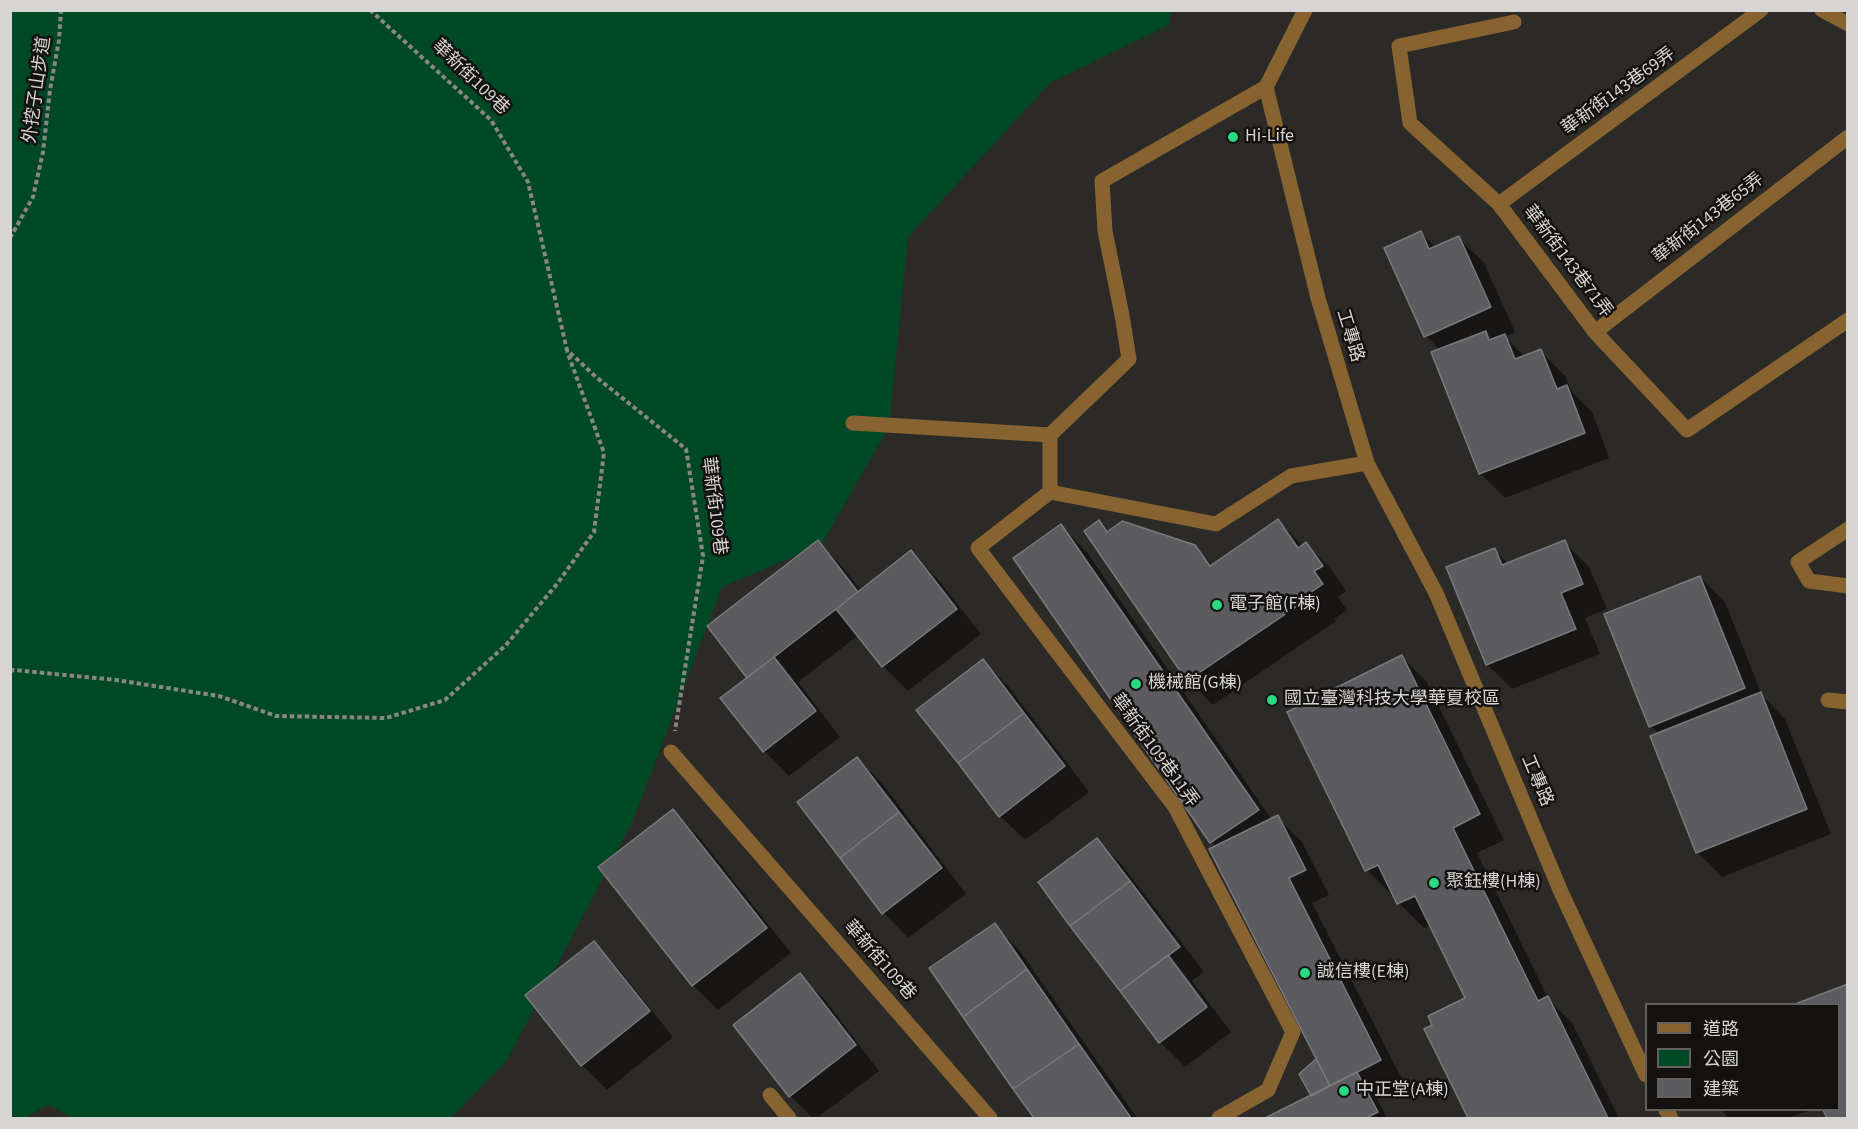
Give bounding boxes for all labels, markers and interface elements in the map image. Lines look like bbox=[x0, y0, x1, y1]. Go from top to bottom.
street label: 外挖子山步道 bbox=[20, 35, 56, 145]
street label: 華新街109巷 bbox=[427, 36, 513, 120]
street label: 華新街143巷69弄 bbox=[1558, 44, 1680, 140]
place label: Hi-Life bbox=[1245, 126, 1294, 148]
marker: Hi-Life bbox=[1226, 130, 1240, 144]
street label: 華新街143巷65弄 bbox=[1649, 169, 1769, 269]
street label: 華新街143巷71弄 bbox=[1518, 202, 1616, 322]
street label: 工專路 bbox=[1331, 307, 1367, 365]
street label: 華新街109巷 bbox=[696, 456, 730, 556]
place label: 電子館(F棟) bbox=[1229, 594, 1321, 616]
marker: 電子館(F棟) bbox=[1210, 598, 1224, 612]
place label: 機械館(G棟) bbox=[1148, 673, 1242, 695]
marker: 機械館(G棟) bbox=[1129, 677, 1143, 691]
place label: 國立臺灣科技大學華夏校區 bbox=[1284, 689, 1500, 711]
street label: 華新街109巷11弄 bbox=[1106, 690, 1202, 812]
marker: 國立臺灣科技大學華夏校區 bbox=[1265, 693, 1279, 707]
street label: 工專路 bbox=[1516, 752, 1556, 810]
place label: 聚鈺樓(H棟) bbox=[1446, 872, 1541, 894]
marker: 聚鈺樓(H棟) bbox=[1427, 876, 1441, 890]
street label: 華新街109巷 bbox=[838, 917, 920, 1005]
place label: 誠信樓(E棟) bbox=[1317, 962, 1409, 984]
marker: 誠信樓(E棟) bbox=[1298, 966, 1312, 980]
legend bbox=[1645, 1003, 1840, 1111]
text: 道路 bbox=[1703, 1017, 1739, 1042]
text: 公園 bbox=[1703, 1047, 1739, 1072]
text: 建築 bbox=[1703, 1077, 1739, 1102]
place label: 中正堂(A棟) bbox=[1356, 1080, 1449, 1102]
marker: 中正堂(A棟) bbox=[1337, 1084, 1351, 1098]

